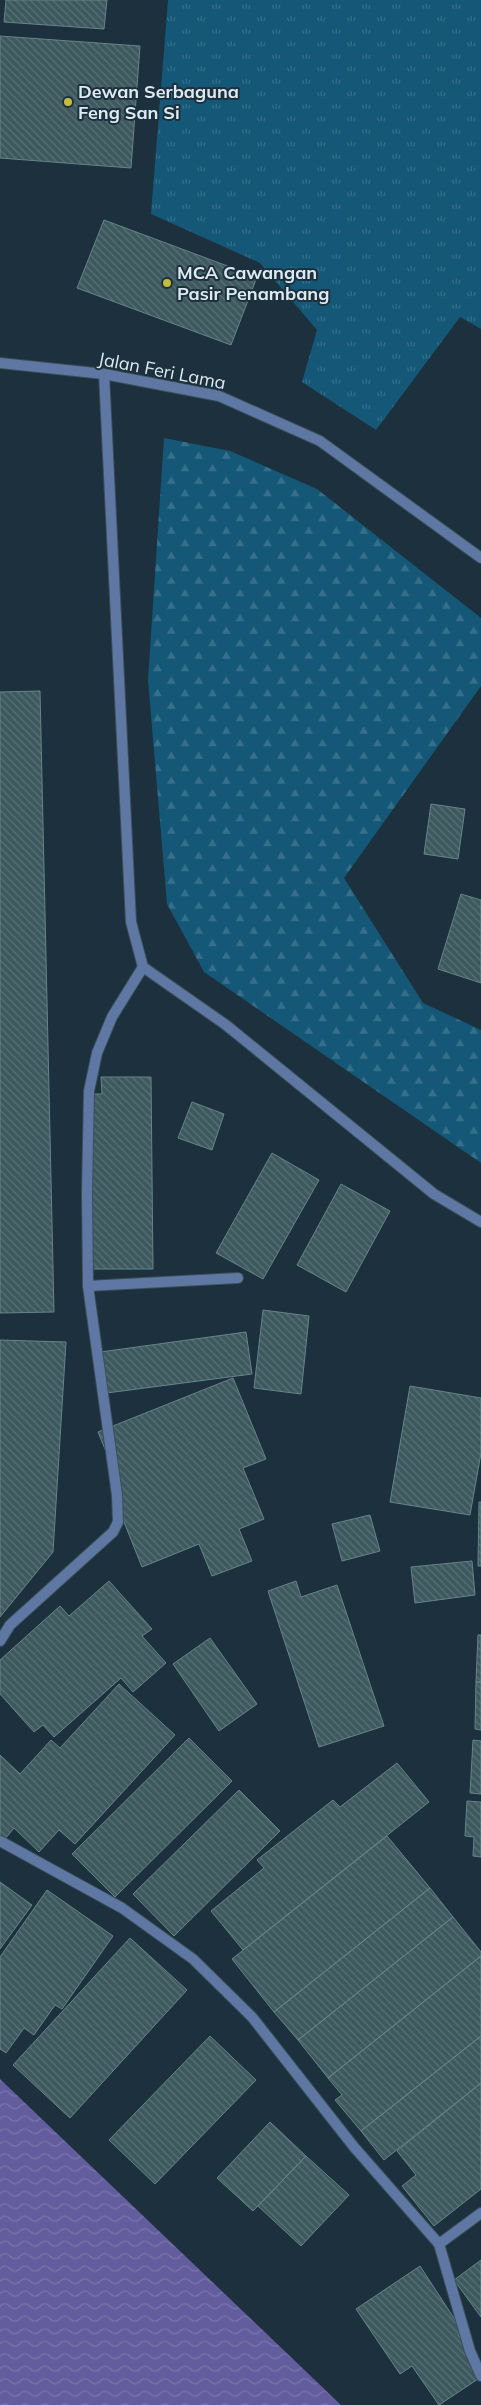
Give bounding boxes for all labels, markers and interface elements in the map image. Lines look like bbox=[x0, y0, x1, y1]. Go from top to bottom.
place label: Dewan Serbaguna Feng San Si bbox=[78, 80, 239, 124]
marker: Dewan Serbaguna Feng San Si bbox=[62, 96, 74, 108]
place label: MCA Cawangan Pasir Penambang bbox=[177, 261, 329, 305]
marker: MCA Cawangan Pasir Penambang bbox=[161, 277, 173, 289]
street label: Jalan Feri Lama bbox=[96, 347, 228, 394]

